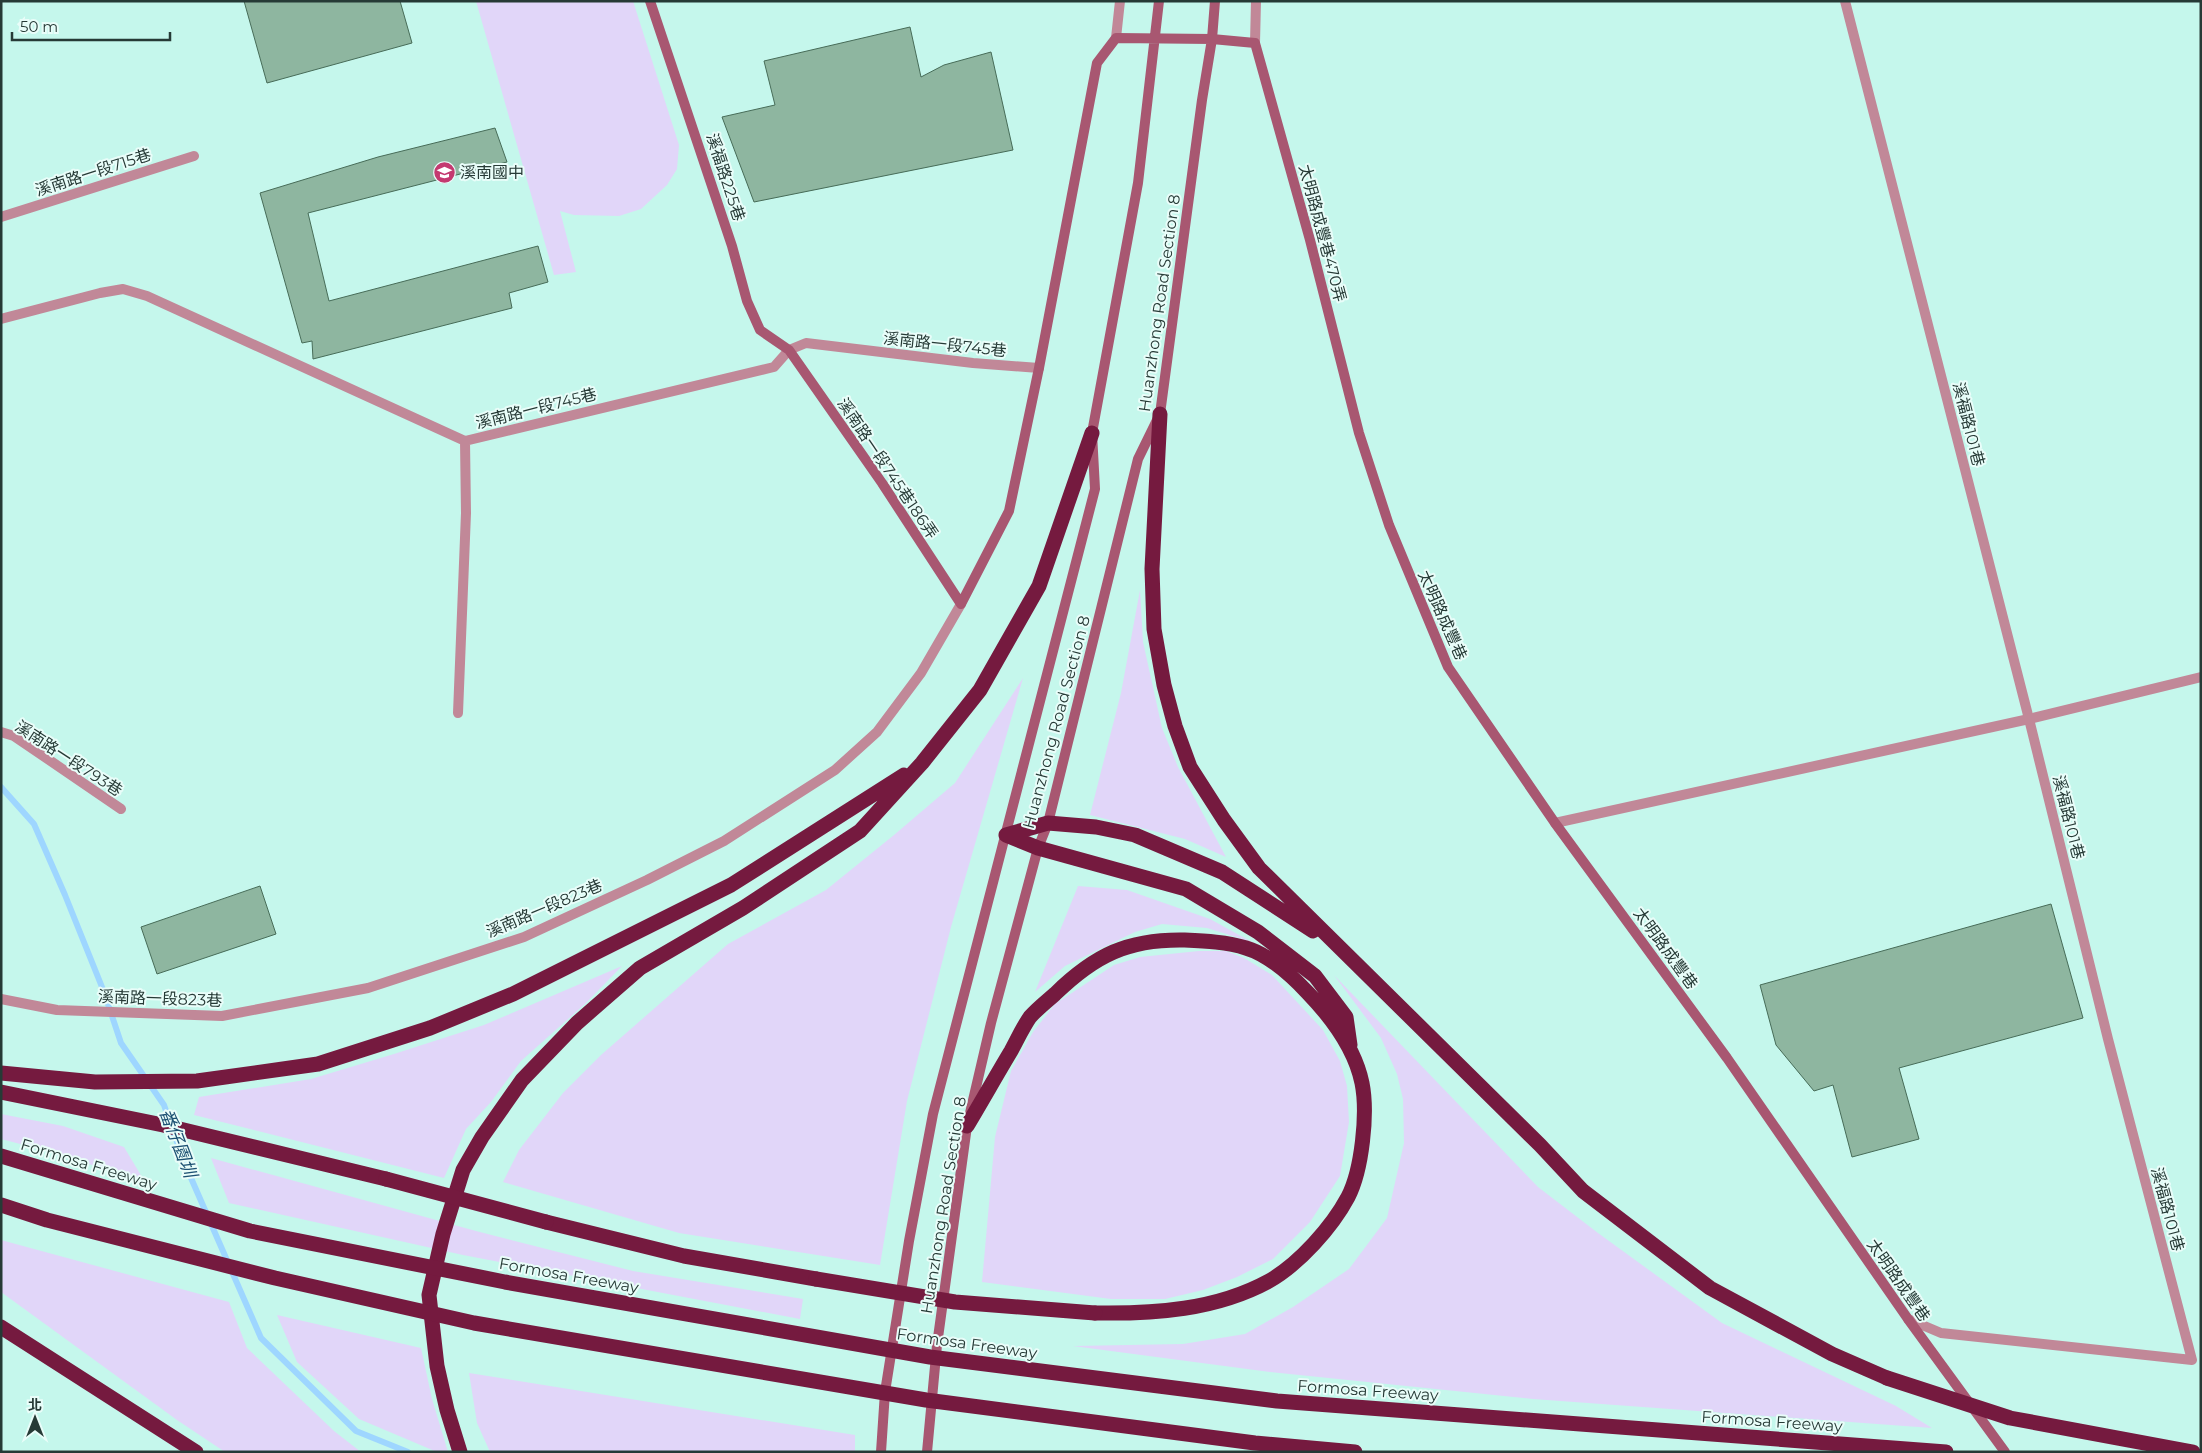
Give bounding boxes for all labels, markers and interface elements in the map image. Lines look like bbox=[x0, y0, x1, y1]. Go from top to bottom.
scale bar bbox=[12, 10, 170, 42]
text: 50 m bbox=[20, 17, 58, 36]
street label: 溪福路225巷 bbox=[702, 131, 749, 223]
street label: 溪南路一段715巷 bbox=[33, 145, 153, 200]
school or university icon: 溪南國中 bbox=[432, 160, 456, 184]
street label: 太明路成豐巷470弄 bbox=[1295, 162, 1350, 304]
place label: 溪南國中 bbox=[460, 163, 524, 182]
street label: Huanzhong Road Section 8 bbox=[1135, 193, 1184, 413]
street label: 溪南路一段745巷 bbox=[882, 329, 1008, 360]
street label: 溪福路101巷 bbox=[1949, 380, 1988, 468]
street label: 溪南路一段745巷 bbox=[474, 384, 599, 433]
street label: 溪南路一段745巷186弄 bbox=[833, 394, 942, 542]
street label: 太明路成豐巷 bbox=[1414, 567, 1471, 663]
street label: Huanzhong Road Section 8 bbox=[1019, 614, 1094, 831]
street label: 溪南路一段793巷 bbox=[12, 717, 126, 800]
street label: 溪福路101巷 bbox=[2049, 773, 2088, 861]
street label: 溪南路一段823巷 bbox=[483, 875, 605, 941]
street label: 太明路成豐巷 bbox=[1630, 904, 1701, 993]
street label: 溪南路一段823巷 bbox=[98, 987, 222, 1010]
street label: Huanzhong Road Section 8 bbox=[917, 1095, 970, 1315]
water label: 番仔園圳 bbox=[155, 1105, 202, 1183]
street label: Formosa Freeway bbox=[18, 1135, 160, 1194]
street label: 溪福路101巷 bbox=[2147, 1165, 2188, 1253]
street label: 太明路成豐巷 bbox=[1863, 1236, 1934, 1325]
street label: Formosa Freeway bbox=[498, 1254, 641, 1297]
street label: Formosa Freeway bbox=[896, 1324, 1039, 1363]
street label: Formosa Freeway bbox=[1297, 1376, 1440, 1405]
north arrow bbox=[10, 1393, 60, 1443]
text: 北 bbox=[28, 1396, 42, 1414]
street label: Formosa Freeway bbox=[1701, 1407, 1844, 1436]

